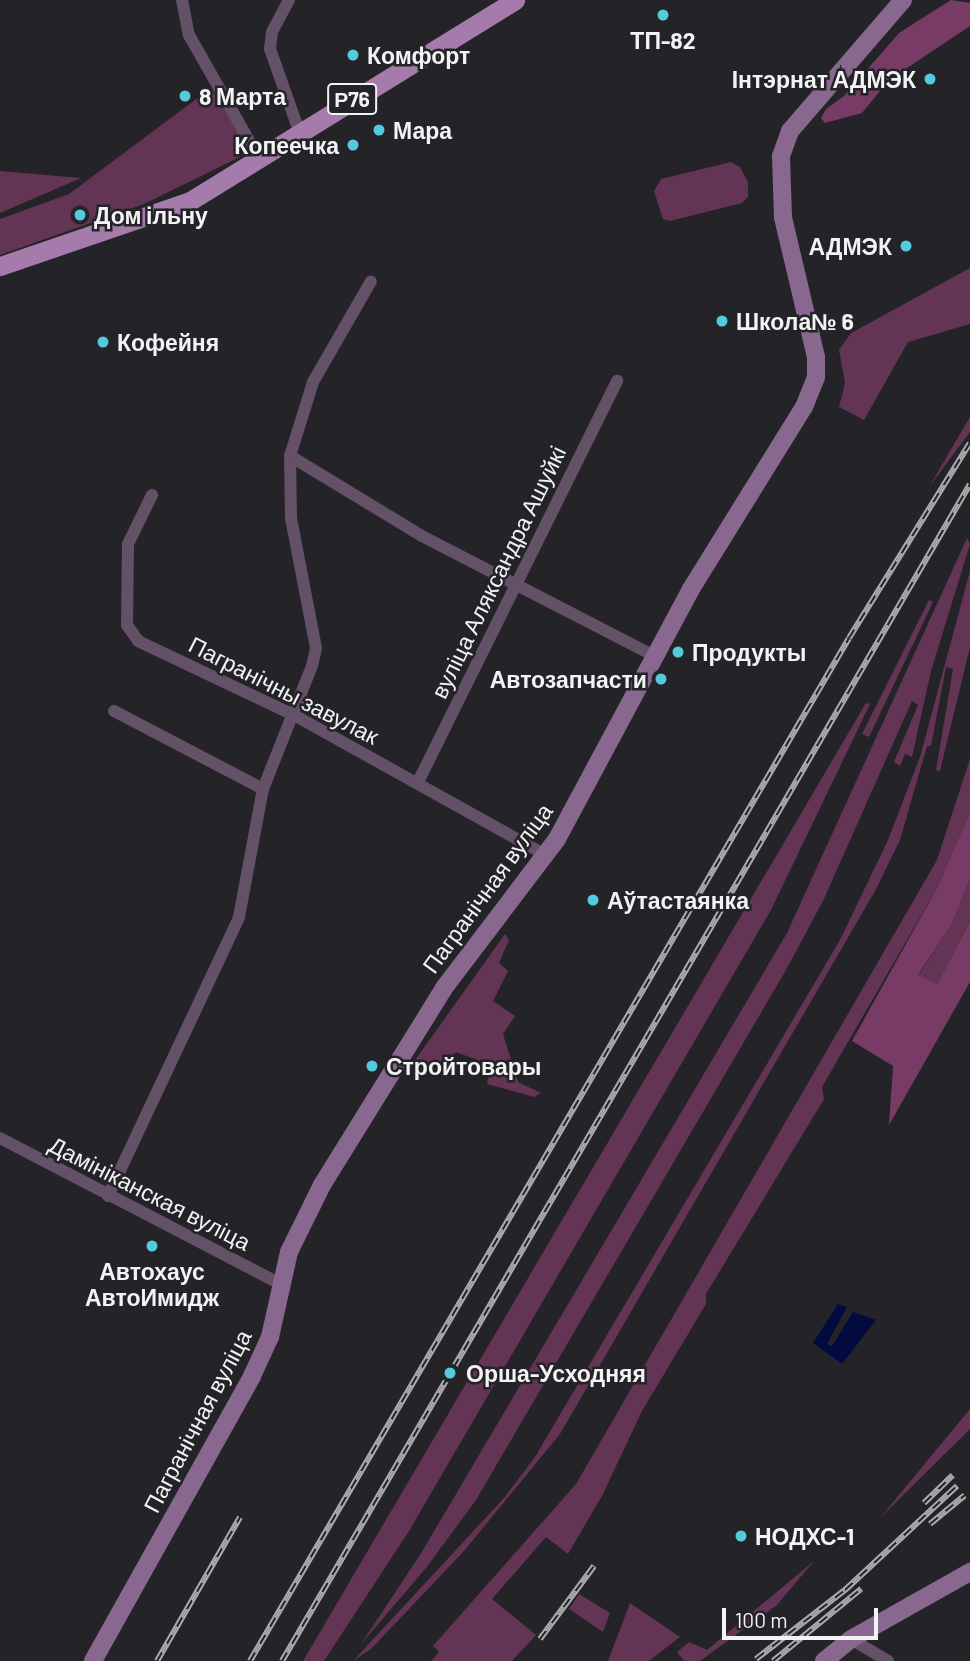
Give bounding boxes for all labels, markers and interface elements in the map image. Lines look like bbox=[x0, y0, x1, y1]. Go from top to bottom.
marker: ТП-82 bbox=[655, 7, 671, 23]
place label: ТП-82 bbox=[630, 26, 696, 54]
place label: Комфорт bbox=[367, 41, 470, 69]
marker: Комфорт bbox=[345, 47, 361, 63]
place label: Інтэрнат АДМЭК bbox=[732, 65, 916, 93]
marker: Інтэрнат АДМЭК bbox=[922, 71, 938, 87]
place label: 8 Марта bbox=[199, 82, 286, 110]
road number: Р76 bbox=[326, 82, 378, 116]
marker: 8 Марта bbox=[177, 88, 193, 104]
place label: Мара bbox=[393, 116, 452, 144]
marker: Мара bbox=[371, 122, 387, 138]
place label: Копеечка bbox=[234, 131, 339, 159]
marker: Копеечка bbox=[345, 137, 361, 153]
place label: Дом ільну bbox=[94, 201, 208, 229]
marker: Дом ільну bbox=[72, 207, 88, 223]
place label: АДМЭК bbox=[809, 232, 892, 260]
marker: АДМЭК bbox=[898, 238, 914, 254]
place label: Школа№ 6 bbox=[736, 307, 854, 335]
marker: Школа№ 6 bbox=[714, 313, 730, 329]
place label: Кофейня bbox=[117, 328, 219, 356]
marker: Кофейня bbox=[95, 334, 111, 350]
street label: вуліца Аляксандра Ашуйкі bbox=[425, 441, 571, 703]
street label: Пагранічны завулак bbox=[185, 630, 383, 750]
place label: Продукты bbox=[692, 638, 806, 666]
marker: Продукты bbox=[670, 644, 686, 660]
place label: Автозапчасти bbox=[490, 665, 647, 693]
marker: Автозапчасти bbox=[653, 671, 669, 687]
street label: Пагранічная вуліца bbox=[416, 798, 558, 978]
place label: Аўтастаянка bbox=[607, 886, 749, 914]
marker: Аўтастаянка bbox=[585, 892, 601, 908]
place label: Стройтовары bbox=[386, 1052, 541, 1080]
marker: Стройтовары bbox=[364, 1058, 380, 1074]
street label: Дамініканская вуліца bbox=[45, 1130, 255, 1256]
marker: Автохаус АвтоИмидж bbox=[144, 1238, 160, 1254]
place label: Автохаус АвтоИмидж bbox=[85, 1257, 219, 1311]
street label: Пагранічная вуліца bbox=[137, 1325, 257, 1517]
place label: Орша-Усходняя bbox=[466, 1359, 646, 1387]
marker: Орша-Усходняя bbox=[440, 1363, 460, 1383]
place label: НОДХС-1 bbox=[755, 1522, 854, 1550]
marker: НОДХС-1 bbox=[733, 1528, 749, 1544]
scale bar bbox=[725, 1594, 881, 1638]
text: 100 m bbox=[735, 1607, 788, 1632]

